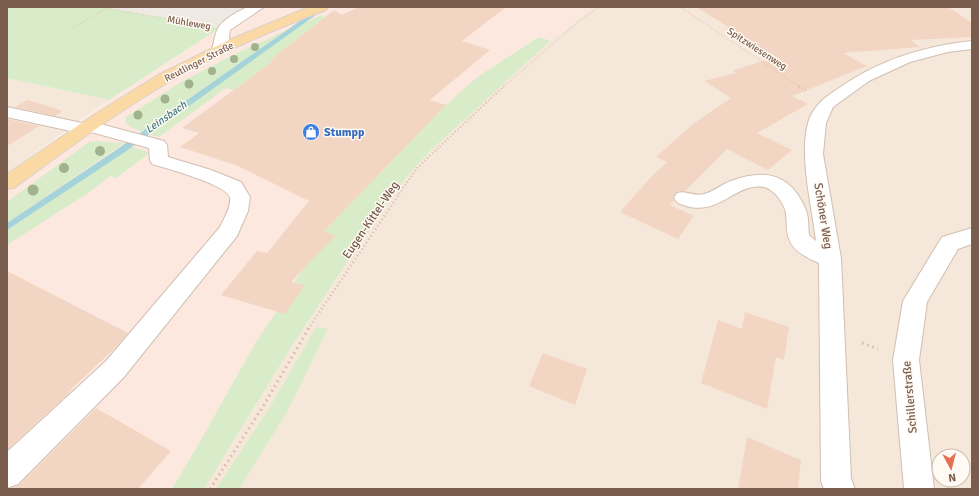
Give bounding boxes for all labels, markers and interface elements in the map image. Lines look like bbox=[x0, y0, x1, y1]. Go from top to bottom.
street label: Mühleweg bbox=[166, 13, 212, 33]
street label: Spitzwiesenweg bbox=[725, 25, 789, 73]
street label: Reutlinger Straße bbox=[162, 39, 236, 85]
water label: Leinsbach bbox=[143, 98, 190, 136]
shop icon: Stumpp bbox=[301, 122, 321, 142]
place label: Stumpp bbox=[324, 125, 365, 140]
street label: Eugen-Kittel-Weg bbox=[339, 178, 403, 262]
street label: Schöner Weg bbox=[810, 182, 836, 250]
street label: Schillerstraße bbox=[899, 360, 921, 434]
north arrow bbox=[931, 448, 971, 488]
text: N bbox=[948, 471, 957, 484]

